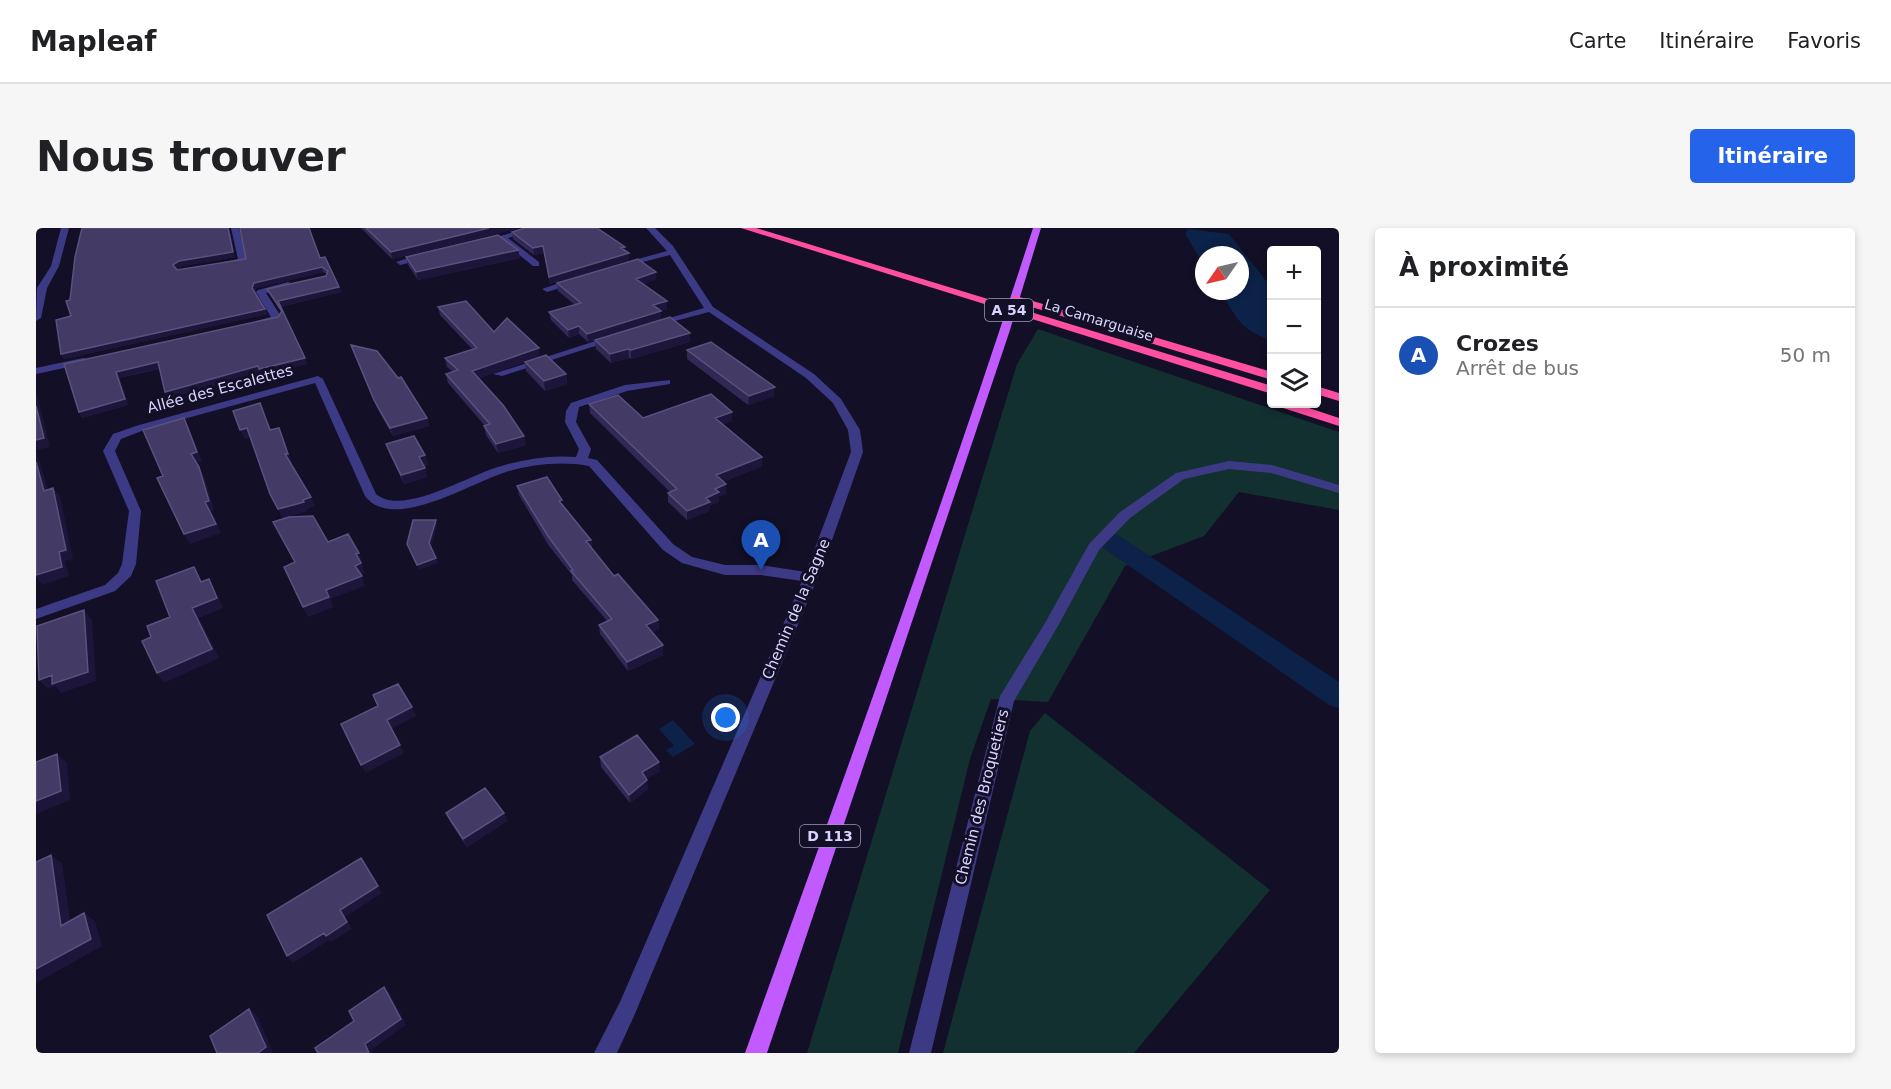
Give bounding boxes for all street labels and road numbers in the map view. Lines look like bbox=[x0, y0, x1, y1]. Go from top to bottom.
street label: La Camarguaise bbox=[1043, 296, 1155, 344]
road number: A 54 bbox=[985, 299, 1033, 321]
street label: Allée des Escalettes bbox=[145, 361, 295, 417]
street label: Chemin de la Sagne bbox=[758, 536, 834, 682]
street label: Chemin des Broquetiers bbox=[951, 707, 1013, 887]
road number: D 113 bbox=[800, 825, 860, 847]

